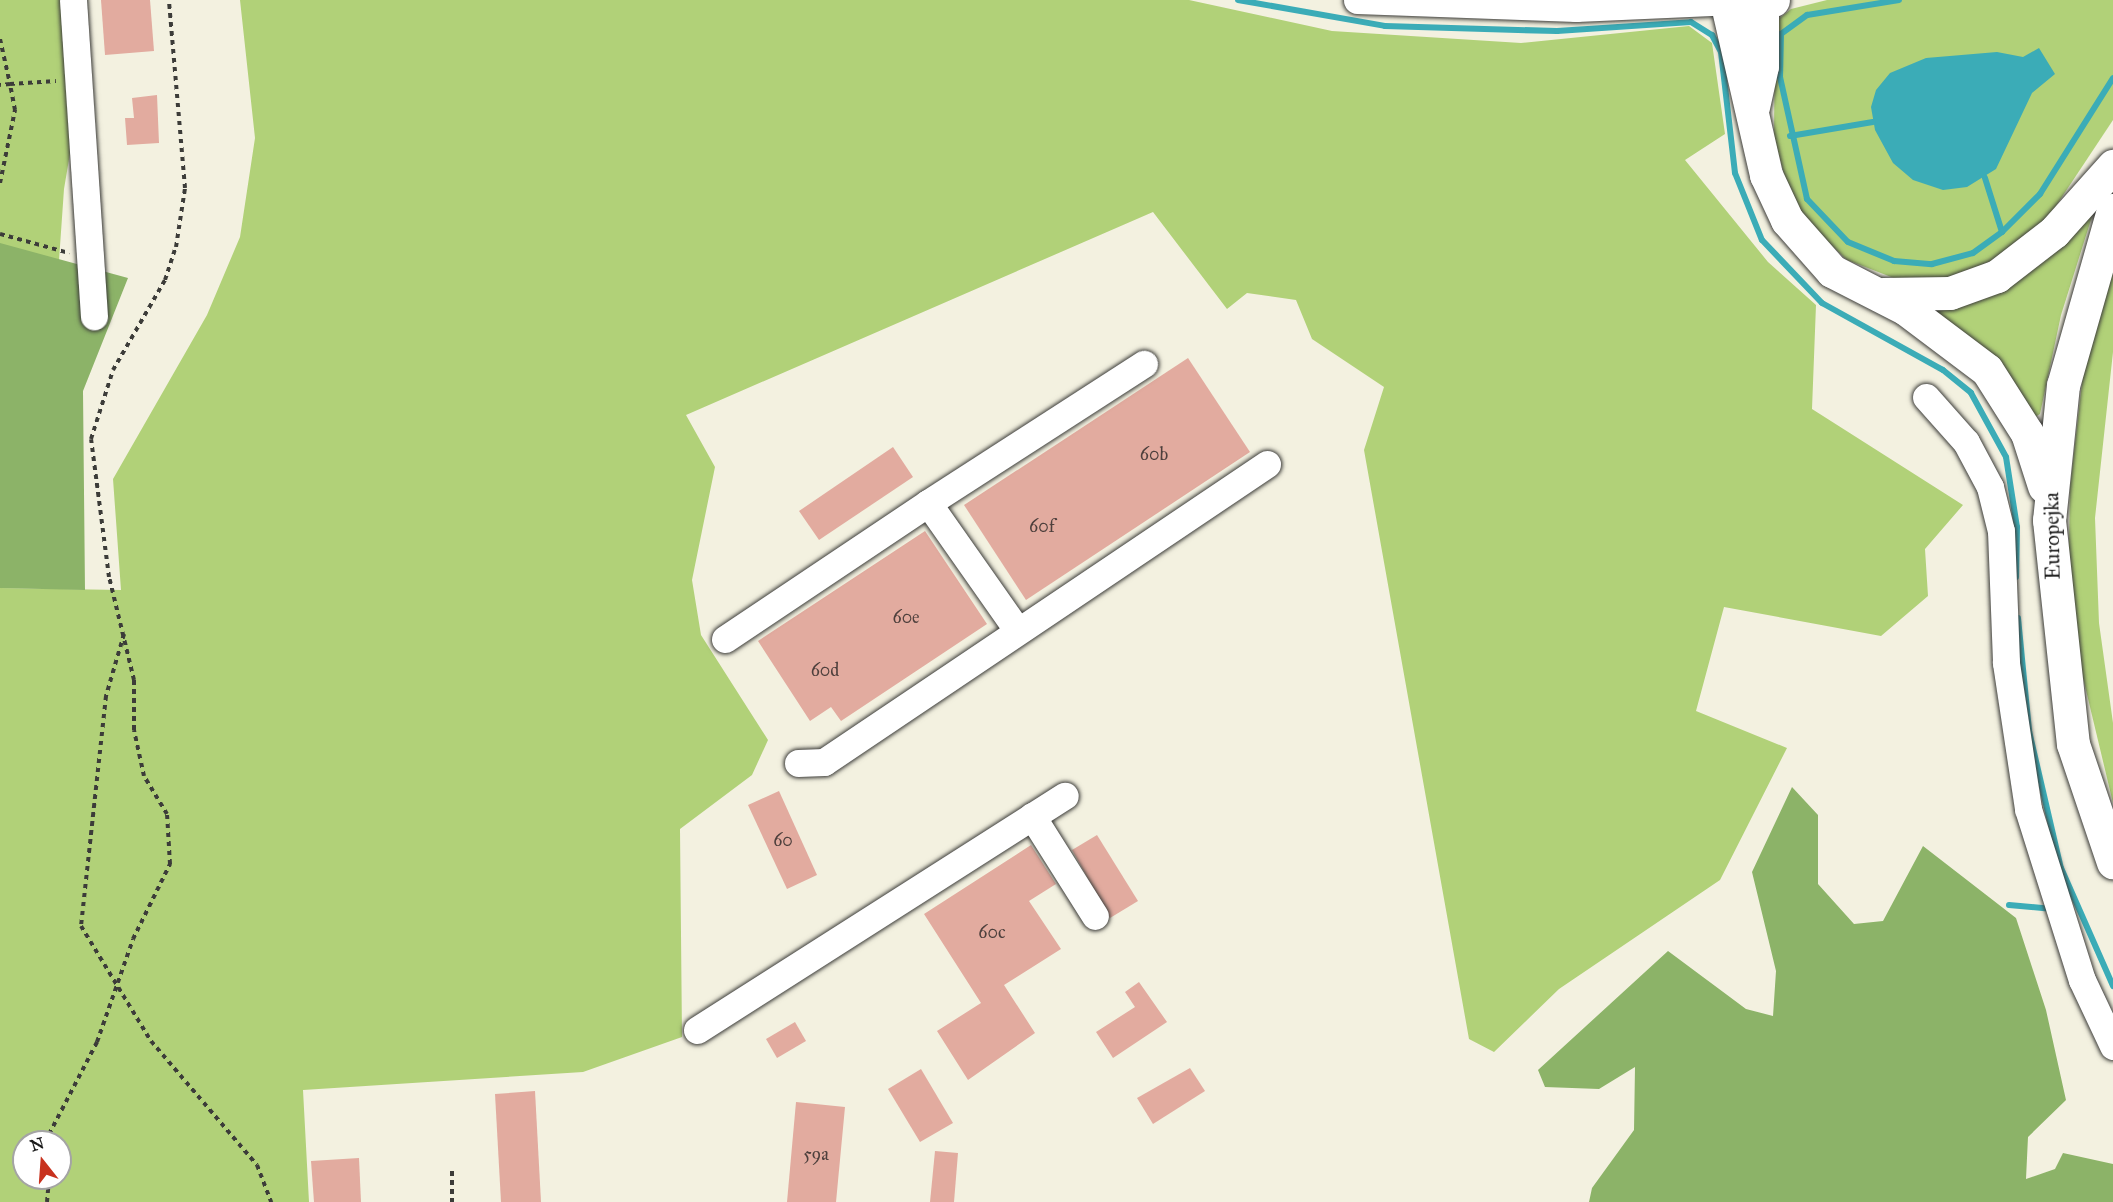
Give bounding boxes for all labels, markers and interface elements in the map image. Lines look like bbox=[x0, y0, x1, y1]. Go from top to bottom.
house number: 60b bbox=[1140, 443, 1168, 465]
street label: Europejka bbox=[2039, 492, 2065, 580]
house number: 60f bbox=[1029, 515, 1055, 537]
house number: 60e bbox=[892, 606, 920, 628]
house number: 60d bbox=[811, 659, 839, 681]
house number: 60 bbox=[773, 829, 793, 851]
house number: 60c bbox=[978, 921, 1006, 943]
north arrow bbox=[12, 1130, 72, 1190]
text: N bbox=[28, 1133, 46, 1155]
house number: 59a bbox=[803, 1143, 829, 1165]

